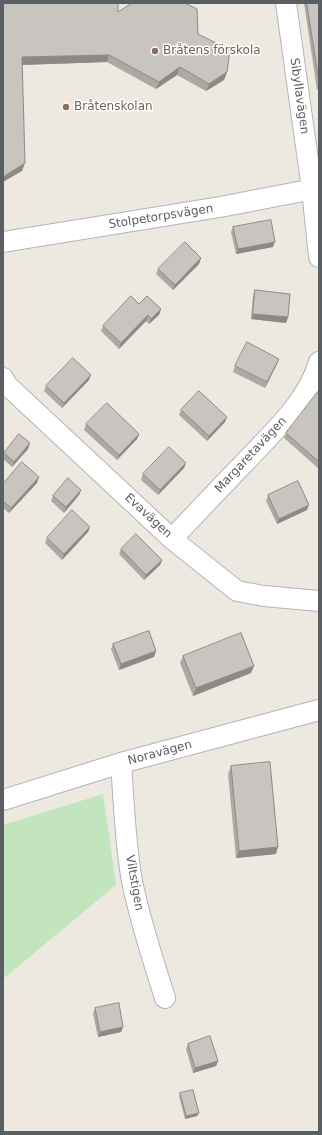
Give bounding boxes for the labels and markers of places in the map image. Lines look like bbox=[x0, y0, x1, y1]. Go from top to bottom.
place label: Bråtens förskola bbox=[163, 44, 261, 58]
marker: Bråtens förskola bbox=[150, 46, 160, 56]
place label: Bråtenskolan bbox=[74, 100, 153, 114]
marker: Bråtenskolan bbox=[61, 102, 71, 112]

